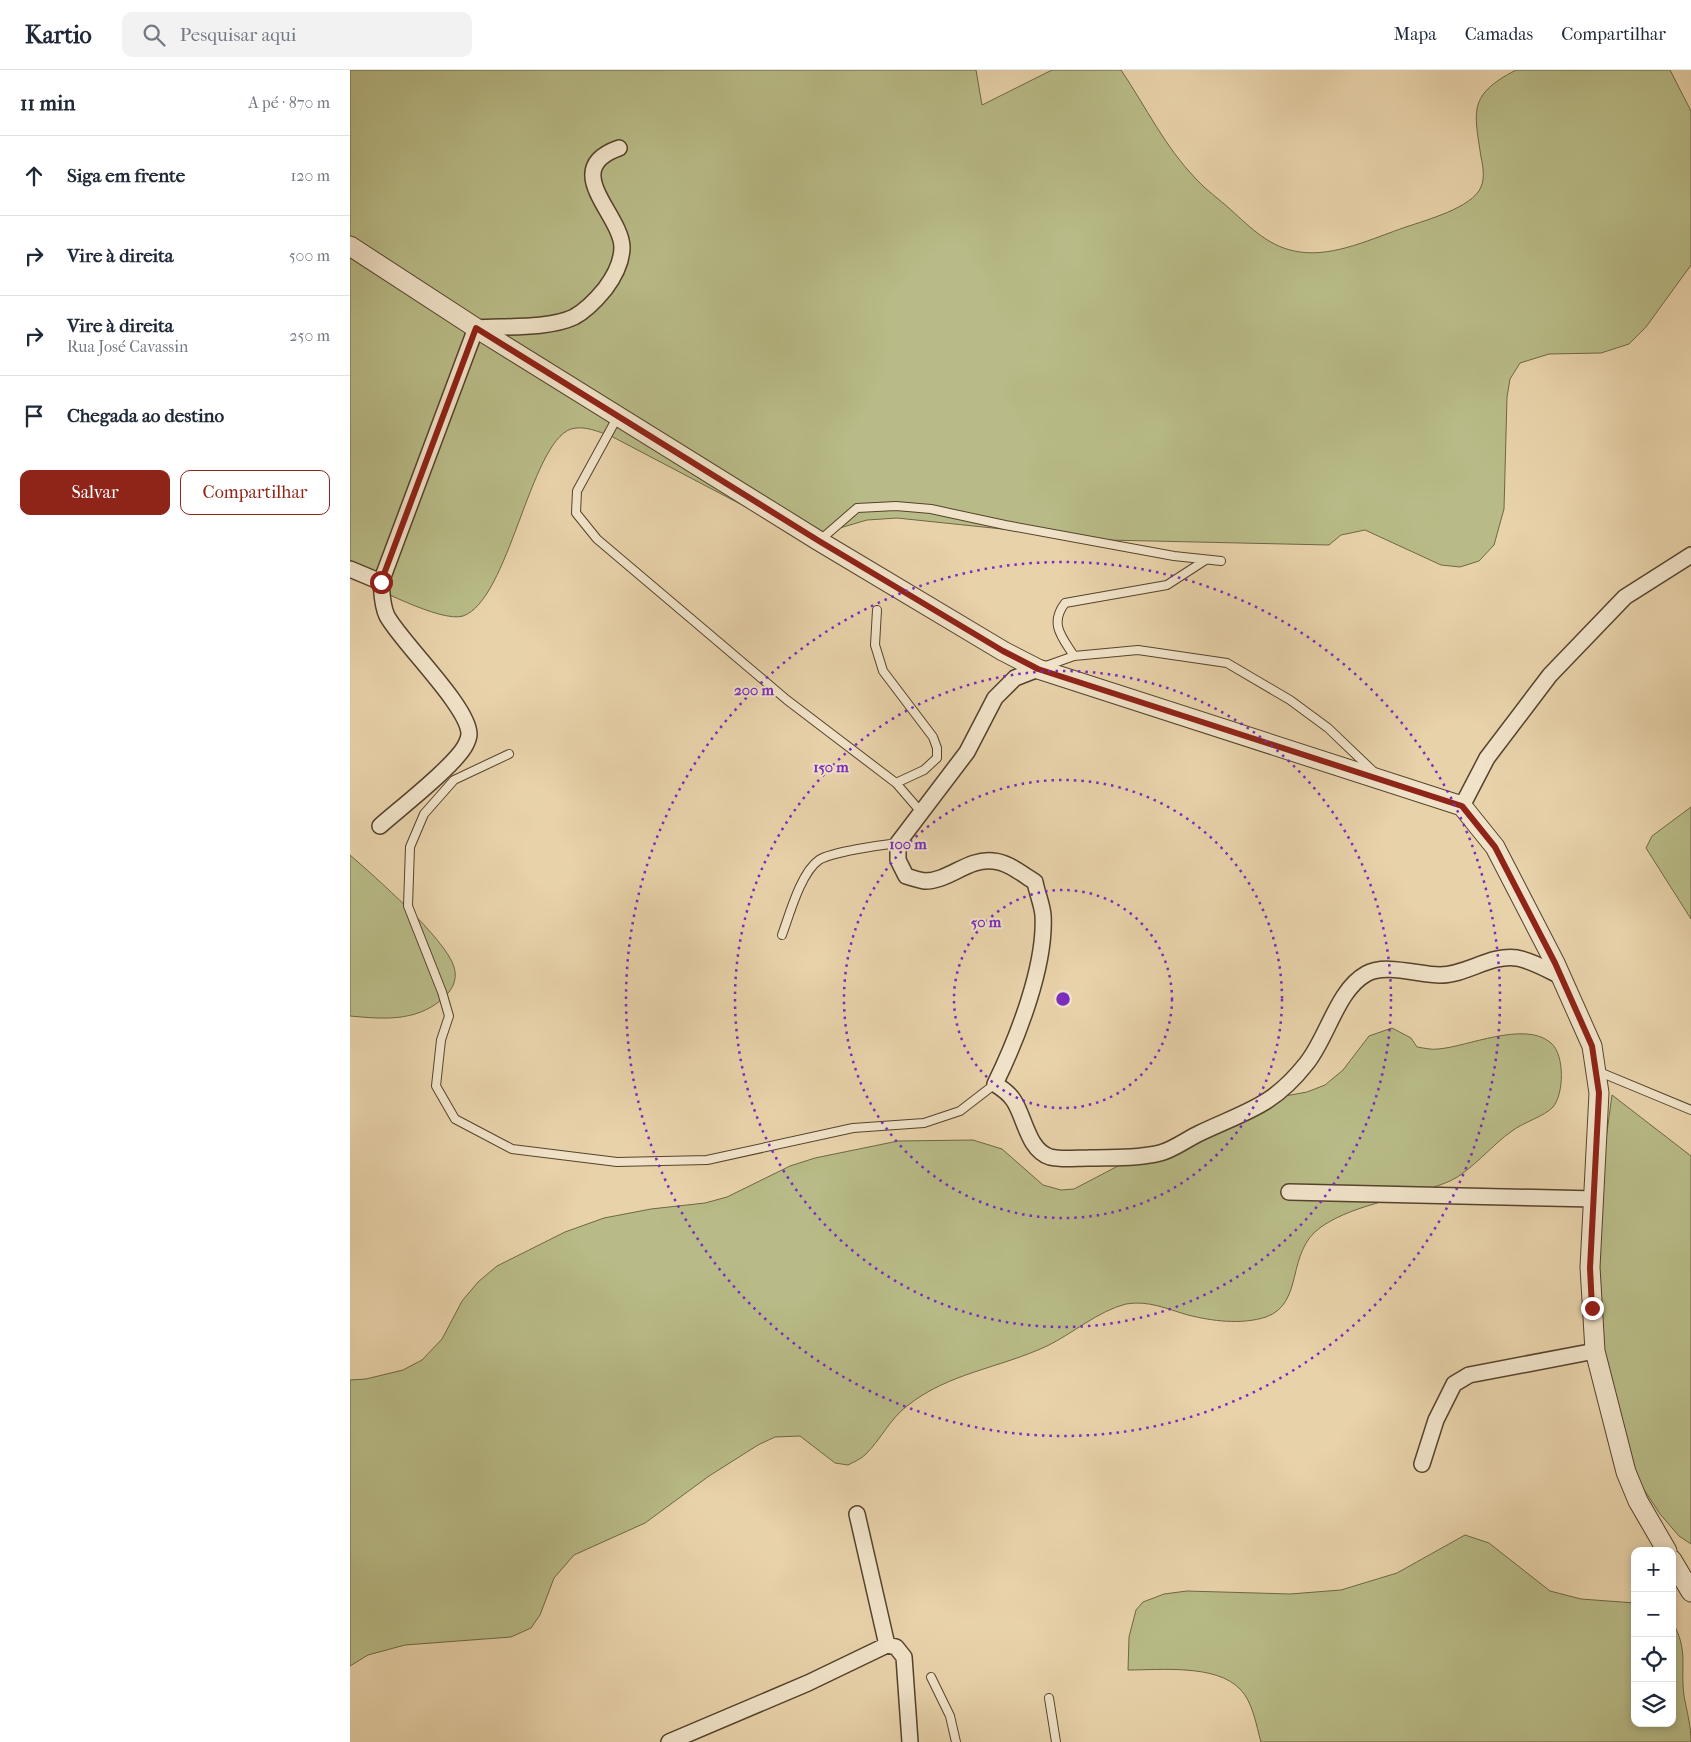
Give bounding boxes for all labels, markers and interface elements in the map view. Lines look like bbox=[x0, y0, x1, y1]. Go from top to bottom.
search box bbox=[122, 12, 472, 57]
text: Kartio bbox=[25, 21, 92, 49]
icon: search bbox=[140, 21, 168, 49]
text: Pesquisar aqui bbox=[180, 24, 296, 46]
text: Mapa bbox=[1394, 24, 1437, 45]
text: Camadas bbox=[1465, 24, 1533, 45]
text: Compartilhar bbox=[1561, 24, 1666, 45]
text: 11 min bbox=[20, 91, 75, 115]
text: A pé · 870 m bbox=[248, 93, 330, 112]
icon: ahead bbox=[20, 162, 48, 190]
text: Siga em frente bbox=[67, 165, 185, 187]
text: 120 m bbox=[291, 166, 330, 185]
icon: right bbox=[20, 242, 48, 270]
text: Vire à direita bbox=[67, 245, 174, 267]
text: 500 m bbox=[289, 246, 330, 265]
text: Vire à direita bbox=[67, 315, 174, 337]
icon: right bbox=[20, 322, 48, 350]
text: 250 m bbox=[289, 326, 330, 345]
text: Rua José Cavassin bbox=[67, 337, 188, 356]
icon: arrive bbox=[20, 402, 48, 430]
text: Chegada ao destino bbox=[67, 405, 224, 427]
button: Salvar bbox=[20, 470, 170, 515]
button: Compartilhar bbox=[180, 470, 330, 515]
route start bbox=[370, 571, 393, 594]
text: 200 m bbox=[734, 681, 774, 699]
text: 150 m bbox=[813, 758, 849, 776]
text: 100 m bbox=[889, 835, 927, 853]
text: 50 m bbox=[971, 913, 1002, 931]
centre of rings bbox=[1054, 990, 1072, 1008]
route end bbox=[1581, 1297, 1604, 1320]
map controls bbox=[1631, 1547, 1676, 1727]
button: + bbox=[1631, 1547, 1676, 1592]
button: − bbox=[1631, 1592, 1676, 1637]
button: locate bbox=[1631, 1637, 1676, 1682]
button: layers bbox=[1631, 1682, 1676, 1727]

